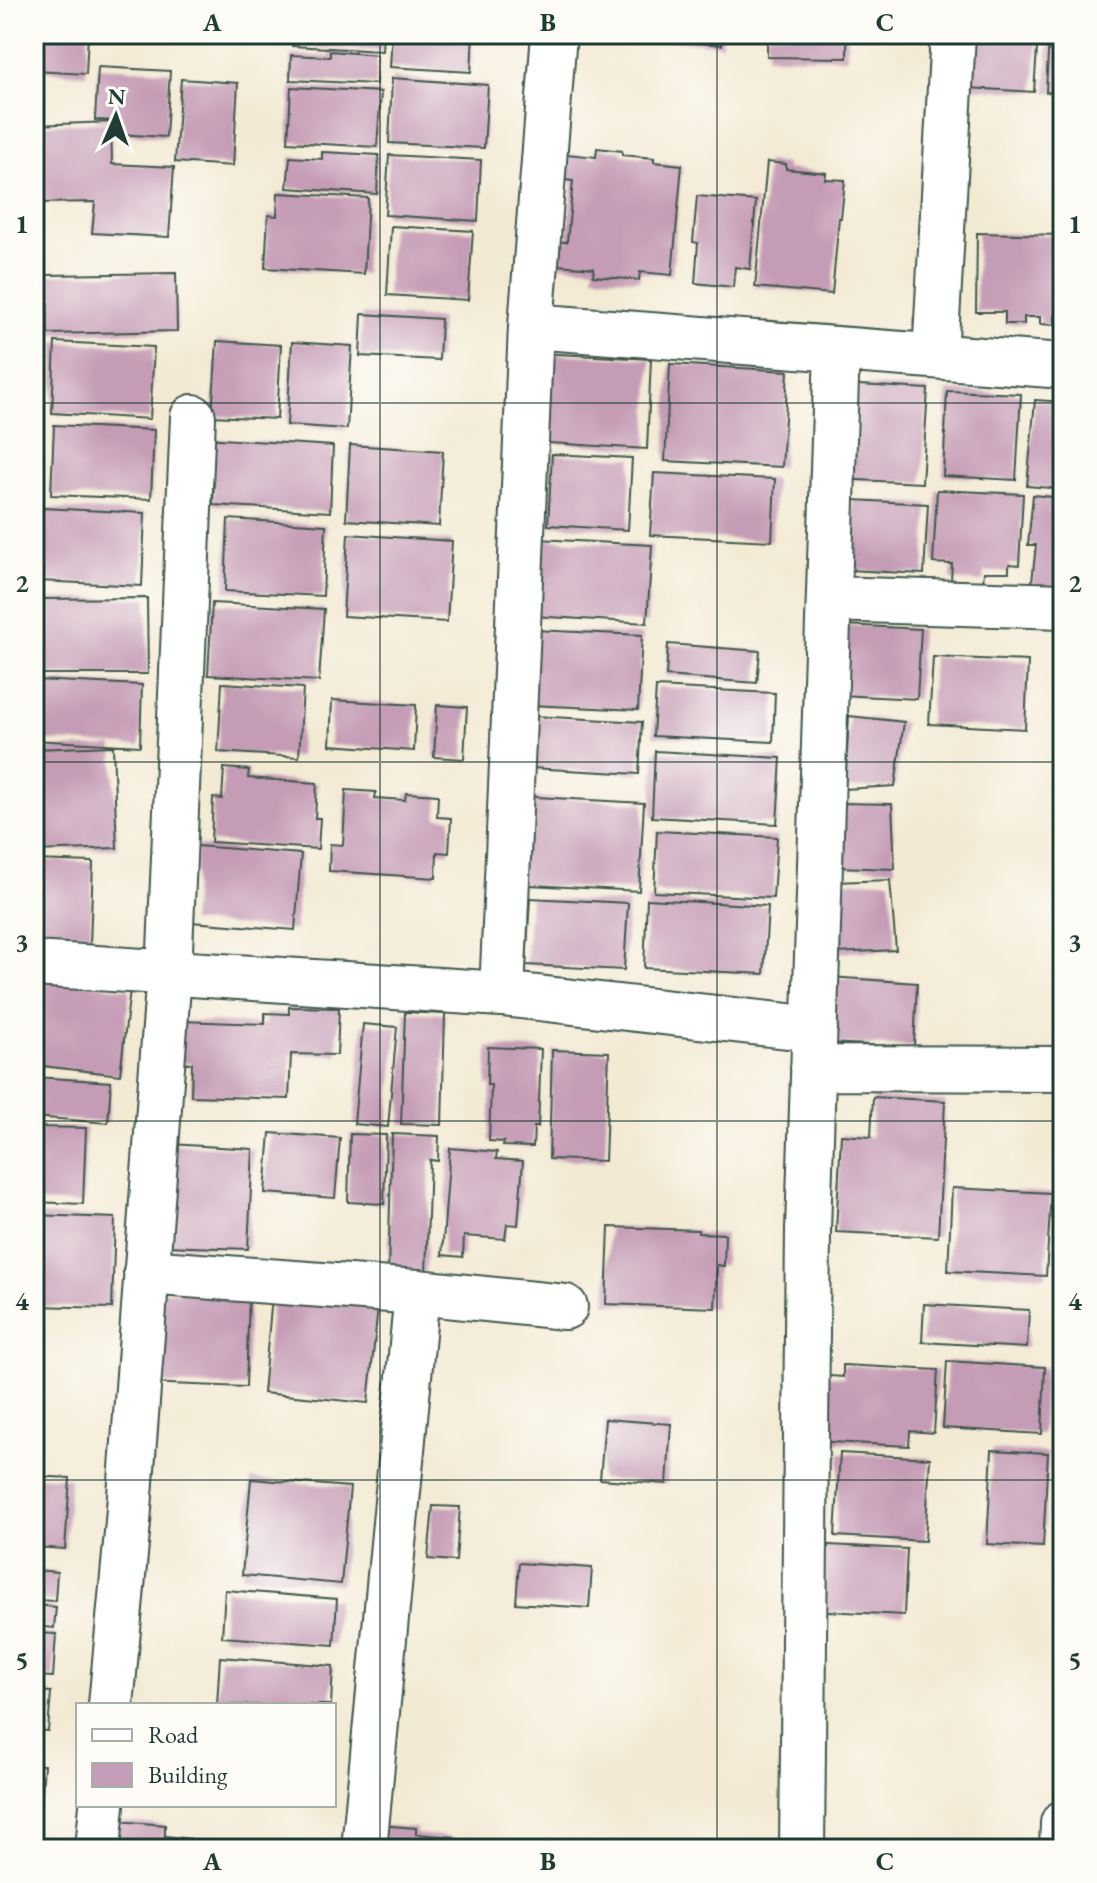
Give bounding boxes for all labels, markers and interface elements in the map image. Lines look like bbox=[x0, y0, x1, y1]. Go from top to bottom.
text: A bbox=[202, 5, 222, 39]
text: B bbox=[540, 5, 556, 39]
text: C bbox=[876, 5, 894, 39]
north arrow bbox=[76, 76, 156, 156]
text: N bbox=[107, 82, 126, 111]
text: 1 bbox=[15, 207, 29, 241]
text: 1 bbox=[1068, 207, 1082, 241]
text: 2 bbox=[15, 566, 29, 600]
text: 2 bbox=[1068, 566, 1082, 600]
text: 3 bbox=[15, 925, 29, 959]
text: 3 bbox=[1068, 925, 1082, 959]
text: 4 bbox=[15, 1284, 29, 1318]
text: 4 bbox=[1068, 1284, 1082, 1318]
text: 5 bbox=[15, 1643, 29, 1677]
text: 5 bbox=[1068, 1643, 1082, 1677]
legend bbox=[76, 1703, 336, 1807]
text: Road bbox=[148, 1719, 199, 1750]
text: Building bbox=[148, 1759, 228, 1790]
text: A bbox=[202, 1844, 222, 1878]
text: B bbox=[540, 1844, 556, 1878]
text: C bbox=[876, 1844, 894, 1878]

